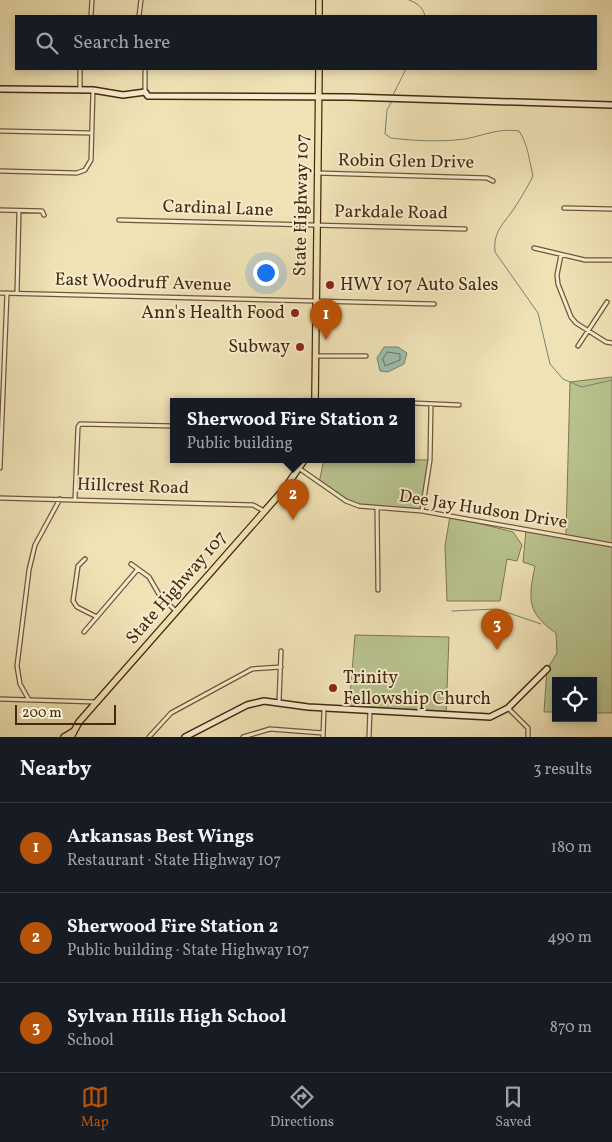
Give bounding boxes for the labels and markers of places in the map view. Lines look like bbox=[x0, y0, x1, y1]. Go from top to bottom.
place label: HWY 107 Auto Sales bbox=[340, 273, 498, 298]
marker: HWY 107 Auto Sales bbox=[324, 279, 336, 291]
pin: 1 bbox=[310, 299, 342, 340]
place label: Ann's Health Food bbox=[141, 301, 285, 326]
marker: Ann's Health Food bbox=[289, 307, 301, 319]
place label: Subway bbox=[228, 335, 290, 360]
marker: Subway bbox=[294, 341, 306, 353]
pin: 2 bbox=[277, 479, 309, 520]
pin: 3 bbox=[481, 609, 513, 650]
place label: Trinity Fellowship Church bbox=[343, 666, 491, 712]
marker: Trinity Fellowship Church bbox=[327, 682, 339, 694]

